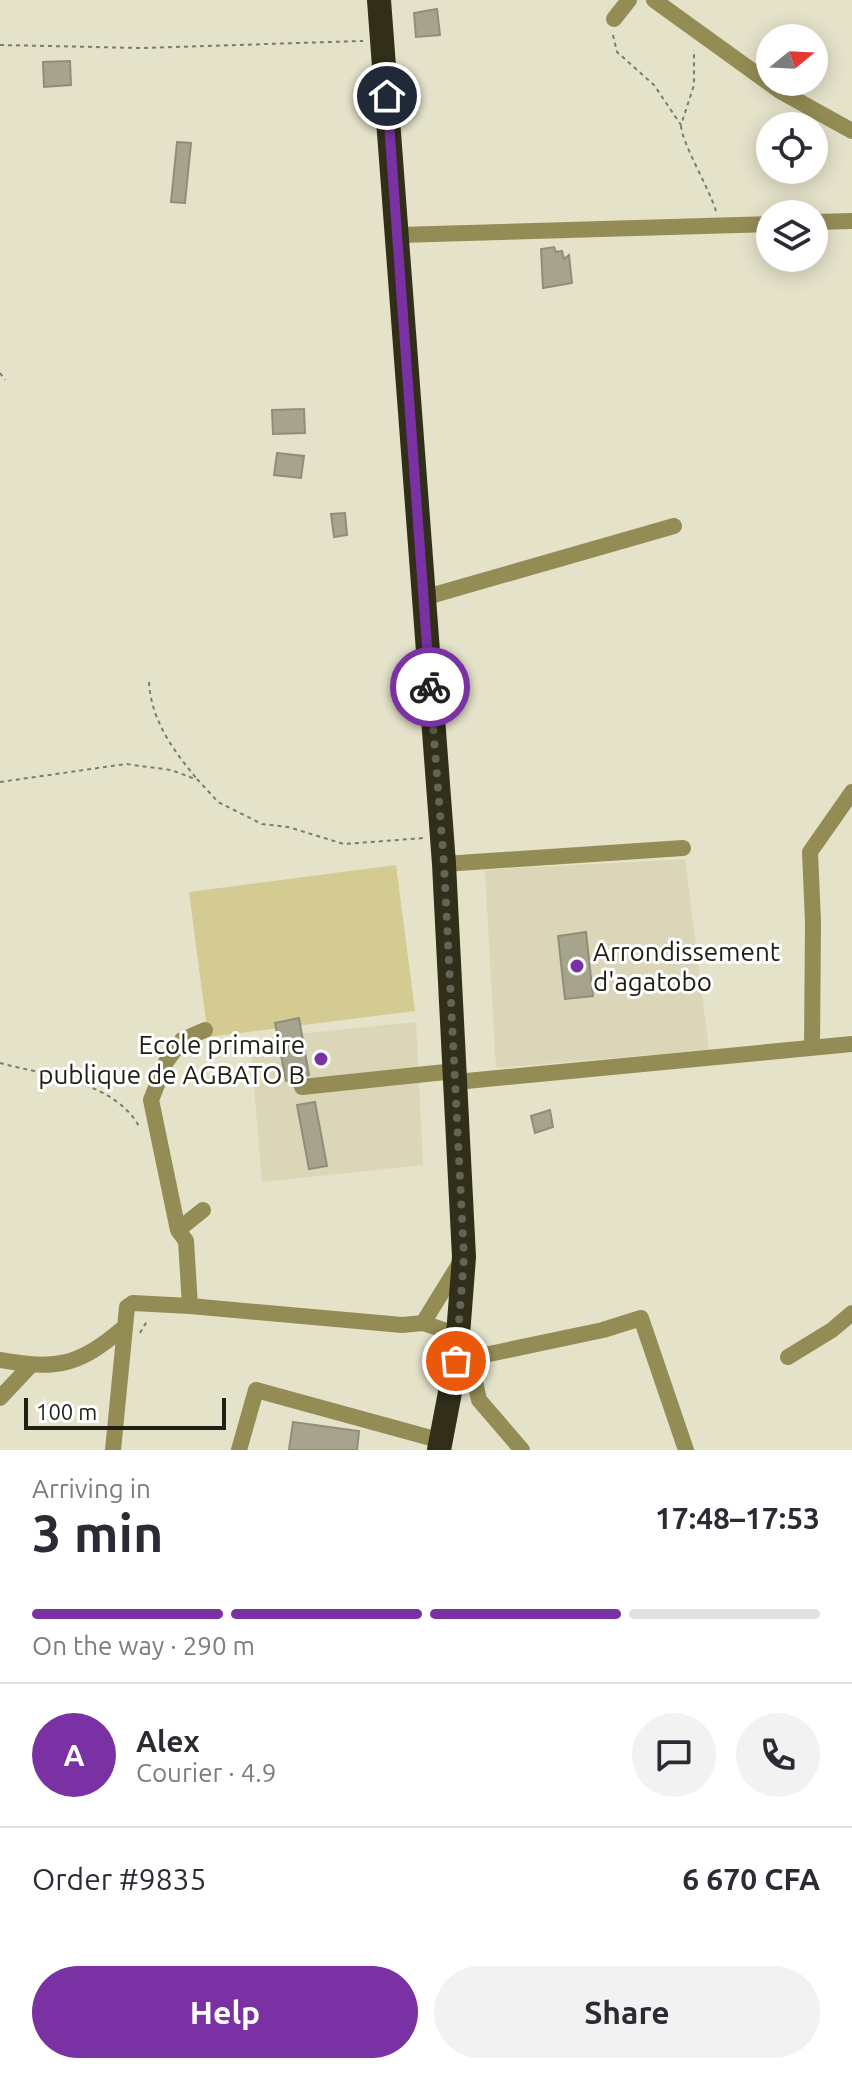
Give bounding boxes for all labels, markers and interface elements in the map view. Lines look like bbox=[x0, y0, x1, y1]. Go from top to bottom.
north arrow bbox=[756, 24, 828, 96]
map controls bbox=[756, 24, 828, 272]
pin bbox=[353, 62, 421, 130]
icon: home bbox=[365, 74, 409, 118]
button: locate bbox=[756, 112, 828, 184]
button: layers bbox=[756, 200, 828, 272]
courier bbox=[390, 647, 470, 727]
icon: bike bbox=[408, 665, 452, 709]
place label: Arrondissement d'agatobo bbox=[593, 937, 780, 996]
marker: Arrondissement d'agatobo bbox=[568, 957, 586, 975]
place label: Ecole primaire publique de AGBATO B bbox=[38, 1030, 305, 1089]
marker: Ecole primaire publique de AGBATO B bbox=[312, 1050, 330, 1068]
pin bbox=[422, 1327, 490, 1395]
icon: bag bbox=[434, 1339, 478, 1383]
scale bar bbox=[24, 1394, 226, 1430]
text: 100 m bbox=[36, 1399, 97, 1424]
text: Arriving in bbox=[32, 1474, 151, 1503]
text: 17:48–17:53 bbox=[655, 1501, 820, 1535]
text: 3 min bbox=[32, 1504, 163, 1562]
text: On the way · 290 m bbox=[32, 1631, 255, 1660]
button: chat bbox=[632, 1713, 716, 1797]
button: phone bbox=[736, 1713, 820, 1797]
text: Alex bbox=[136, 1724, 200, 1758]
text: A bbox=[63, 1738, 85, 1772]
text: Courier · 4.9 bbox=[136, 1758, 276, 1787]
text: Order #9835 bbox=[32, 1862, 206, 1896]
text: 6 670 CFA bbox=[682, 1862, 820, 1896]
button: Help bbox=[32, 1966, 418, 2058]
button: Share bbox=[434, 1966, 820, 2058]

